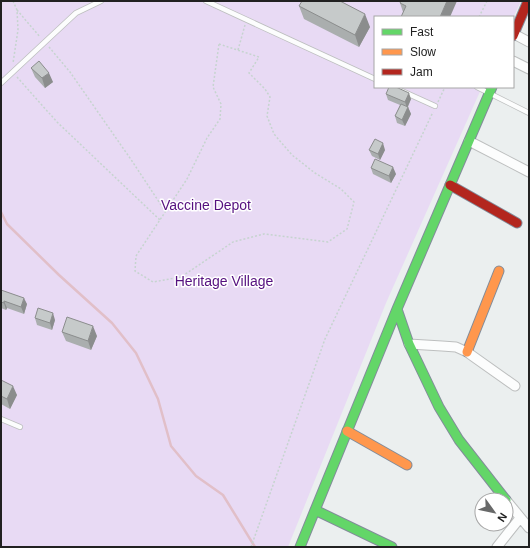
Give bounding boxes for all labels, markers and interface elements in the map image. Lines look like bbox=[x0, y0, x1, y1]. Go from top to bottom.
legend bbox=[374, 16, 514, 88]
text: Fast bbox=[410, 25, 434, 39]
text: Slow bbox=[410, 45, 436, 59]
text: Jam bbox=[410, 65, 433, 79]
park label: Vaccine Depot bbox=[161, 197, 251, 213]
park label: Heritage Village bbox=[175, 273, 273, 289]
north arrow bbox=[474, 492, 514, 532]
text: N bbox=[495, 511, 510, 524]

